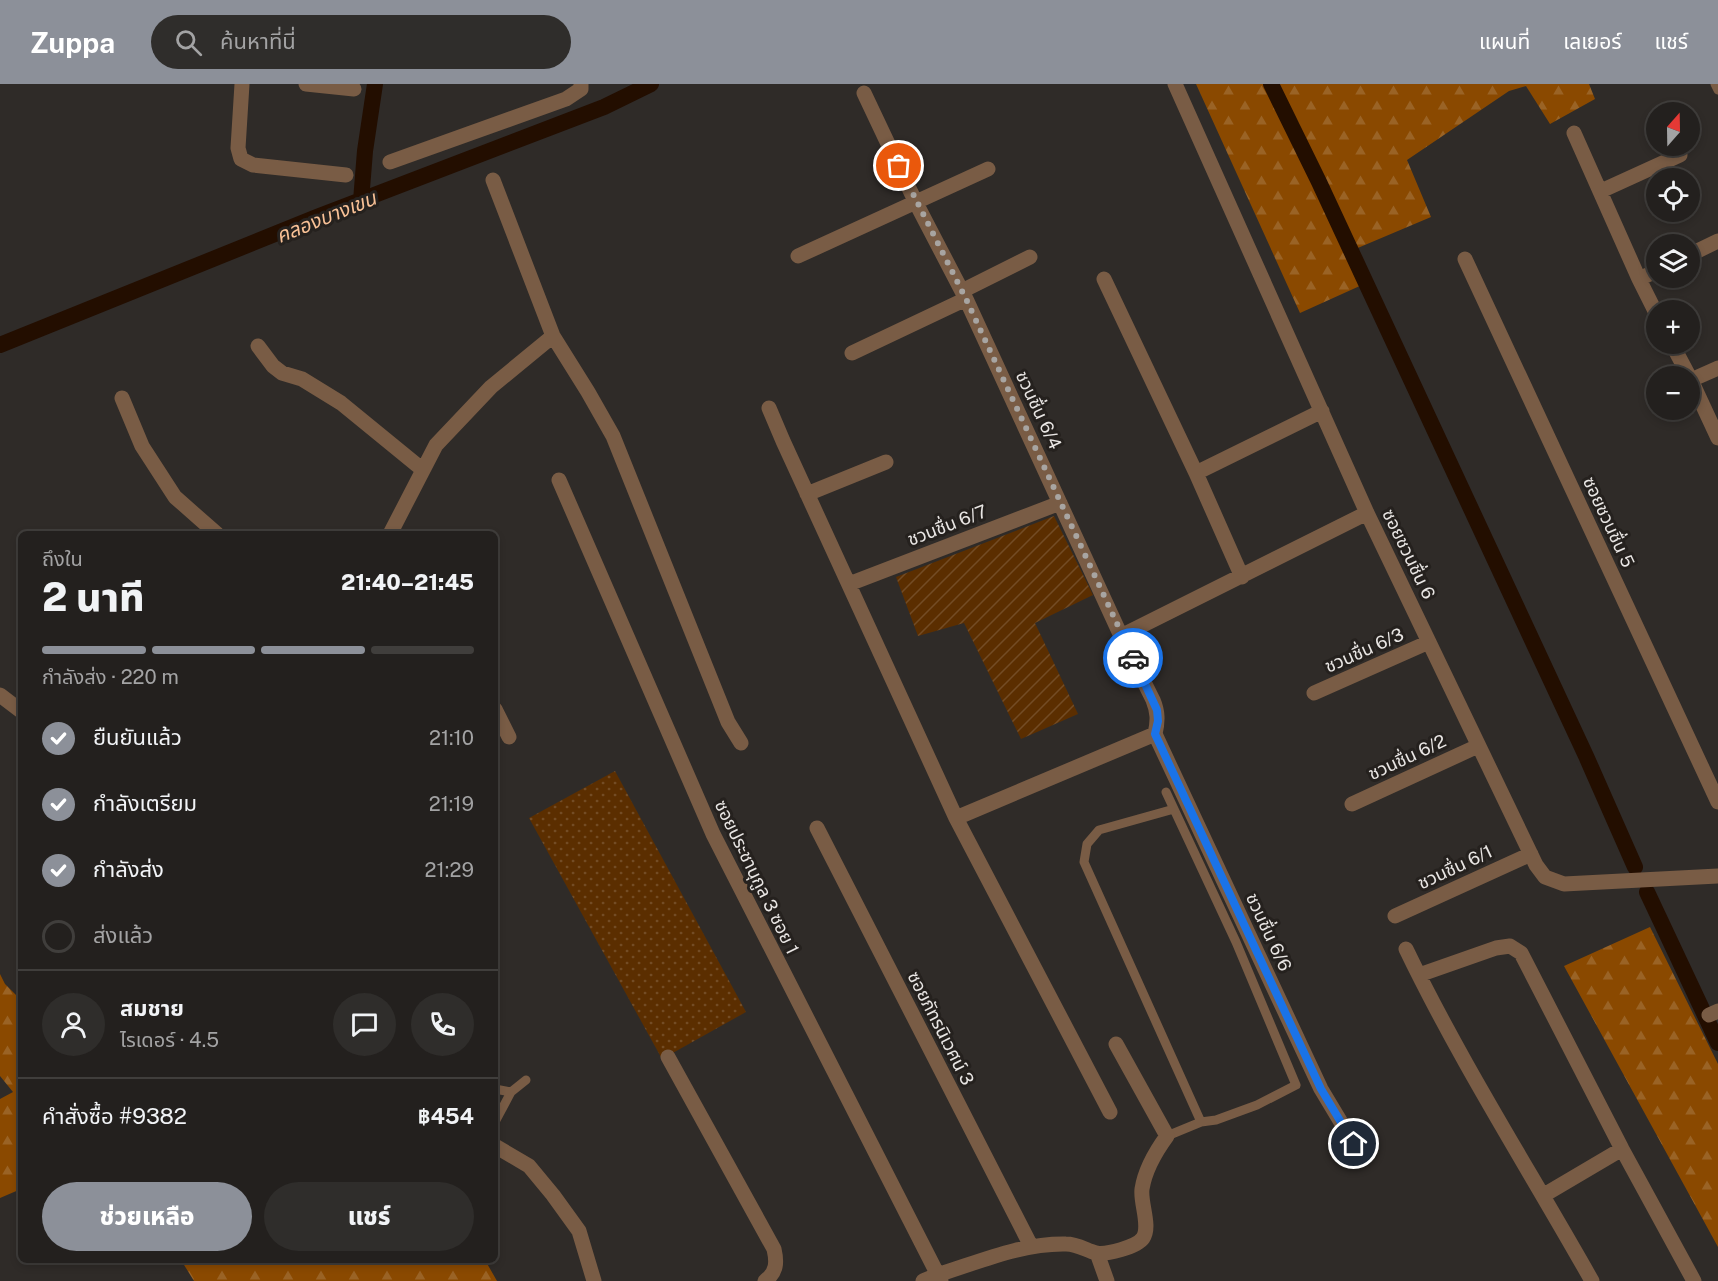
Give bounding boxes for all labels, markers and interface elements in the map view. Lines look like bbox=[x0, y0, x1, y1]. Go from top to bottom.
search box bbox=[151, 15, 571, 69]
text: Zuppa bbox=[30, 26, 115, 59]
icon: search bbox=[172, 26, 205, 59]
text: ค้นหาที่นี่ bbox=[220, 28, 296, 54]
text: แผนที่ bbox=[1479, 29, 1530, 54]
text: เลเยอร์ bbox=[1563, 29, 1622, 54]
text: แชร์ bbox=[1655, 29, 1688, 54]
north arrow bbox=[1646, 102, 1700, 156]
map controls bbox=[1646, 102, 1700, 420]
pin bbox=[873, 140, 924, 191]
icon: bag bbox=[882, 149, 915, 182]
button: locate bbox=[1646, 168, 1700, 222]
water label: คลองบางเขน bbox=[272, 185, 381, 248]
button: layers bbox=[1646, 234, 1700, 288]
button: + bbox=[1646, 300, 1700, 354]
button: − bbox=[1646, 366, 1700, 420]
street label: ชวนชื่น 6/4 bbox=[1012, 367, 1068, 452]
street label: ซอยชวนชื่น 5 bbox=[1579, 472, 1641, 571]
street label: ชวนชื่น 6/7 bbox=[904, 498, 990, 550]
street label: ซอยชวนชื่น 6 bbox=[1378, 505, 1442, 602]
text: ถึงใน bbox=[42, 547, 83, 571]
text: 21:40–21:45 bbox=[341, 569, 474, 595]
text: 2 นาที bbox=[42, 574, 144, 620]
street label: ชวนชื่น 6/3 bbox=[1321, 622, 1407, 677]
courier bbox=[1103, 628, 1163, 688]
icon: car bbox=[1117, 642, 1150, 675]
text: กำลังส่ง · 220 m bbox=[42, 665, 179, 689]
icon: check bbox=[42, 722, 75, 755]
text: ยืนยันแล้ว bbox=[93, 724, 182, 750]
text: 21:10 bbox=[429, 726, 474, 750]
street label: ชวนชื่น 6/2 bbox=[1364, 728, 1449, 784]
icon: check bbox=[42, 788, 75, 821]
text: กำลังเตรียม bbox=[93, 790, 197, 816]
text: 21:19 bbox=[429, 792, 474, 816]
street label: ซอยประชานุกูล 3 ซอย 1 bbox=[709, 796, 803, 958]
street label: ชวนชื่น 6/1 bbox=[1414, 839, 1496, 893]
icon: check bbox=[42, 854, 75, 887]
text: กำลังส่ง bbox=[93, 856, 164, 882]
text: 21:29 bbox=[425, 858, 474, 882]
street label: ชวนชื่น 6/6 bbox=[1242, 889, 1298, 974]
text: ส่งแล้ว bbox=[93, 922, 153, 948]
street label: ซอยภัทรนิเวศน์ 3 bbox=[903, 968, 979, 1088]
button: person bbox=[42, 993, 105, 1056]
button: chat bbox=[333, 993, 396, 1056]
button: phone bbox=[411, 993, 474, 1056]
text: สมชาย bbox=[120, 995, 184, 1021]
text: ไรเดอร์ · 4.5 bbox=[120, 1028, 219, 1052]
text: คำสั่งซื้อ #9382 bbox=[42, 1103, 187, 1129]
text: ฿454 bbox=[418, 1103, 474, 1129]
pin bbox=[1328, 1118, 1379, 1169]
icon: home bbox=[1337, 1127, 1370, 1160]
button: ช่วยเหลือ bbox=[42, 1182, 252, 1251]
button: แชร์ bbox=[264, 1182, 474, 1251]

